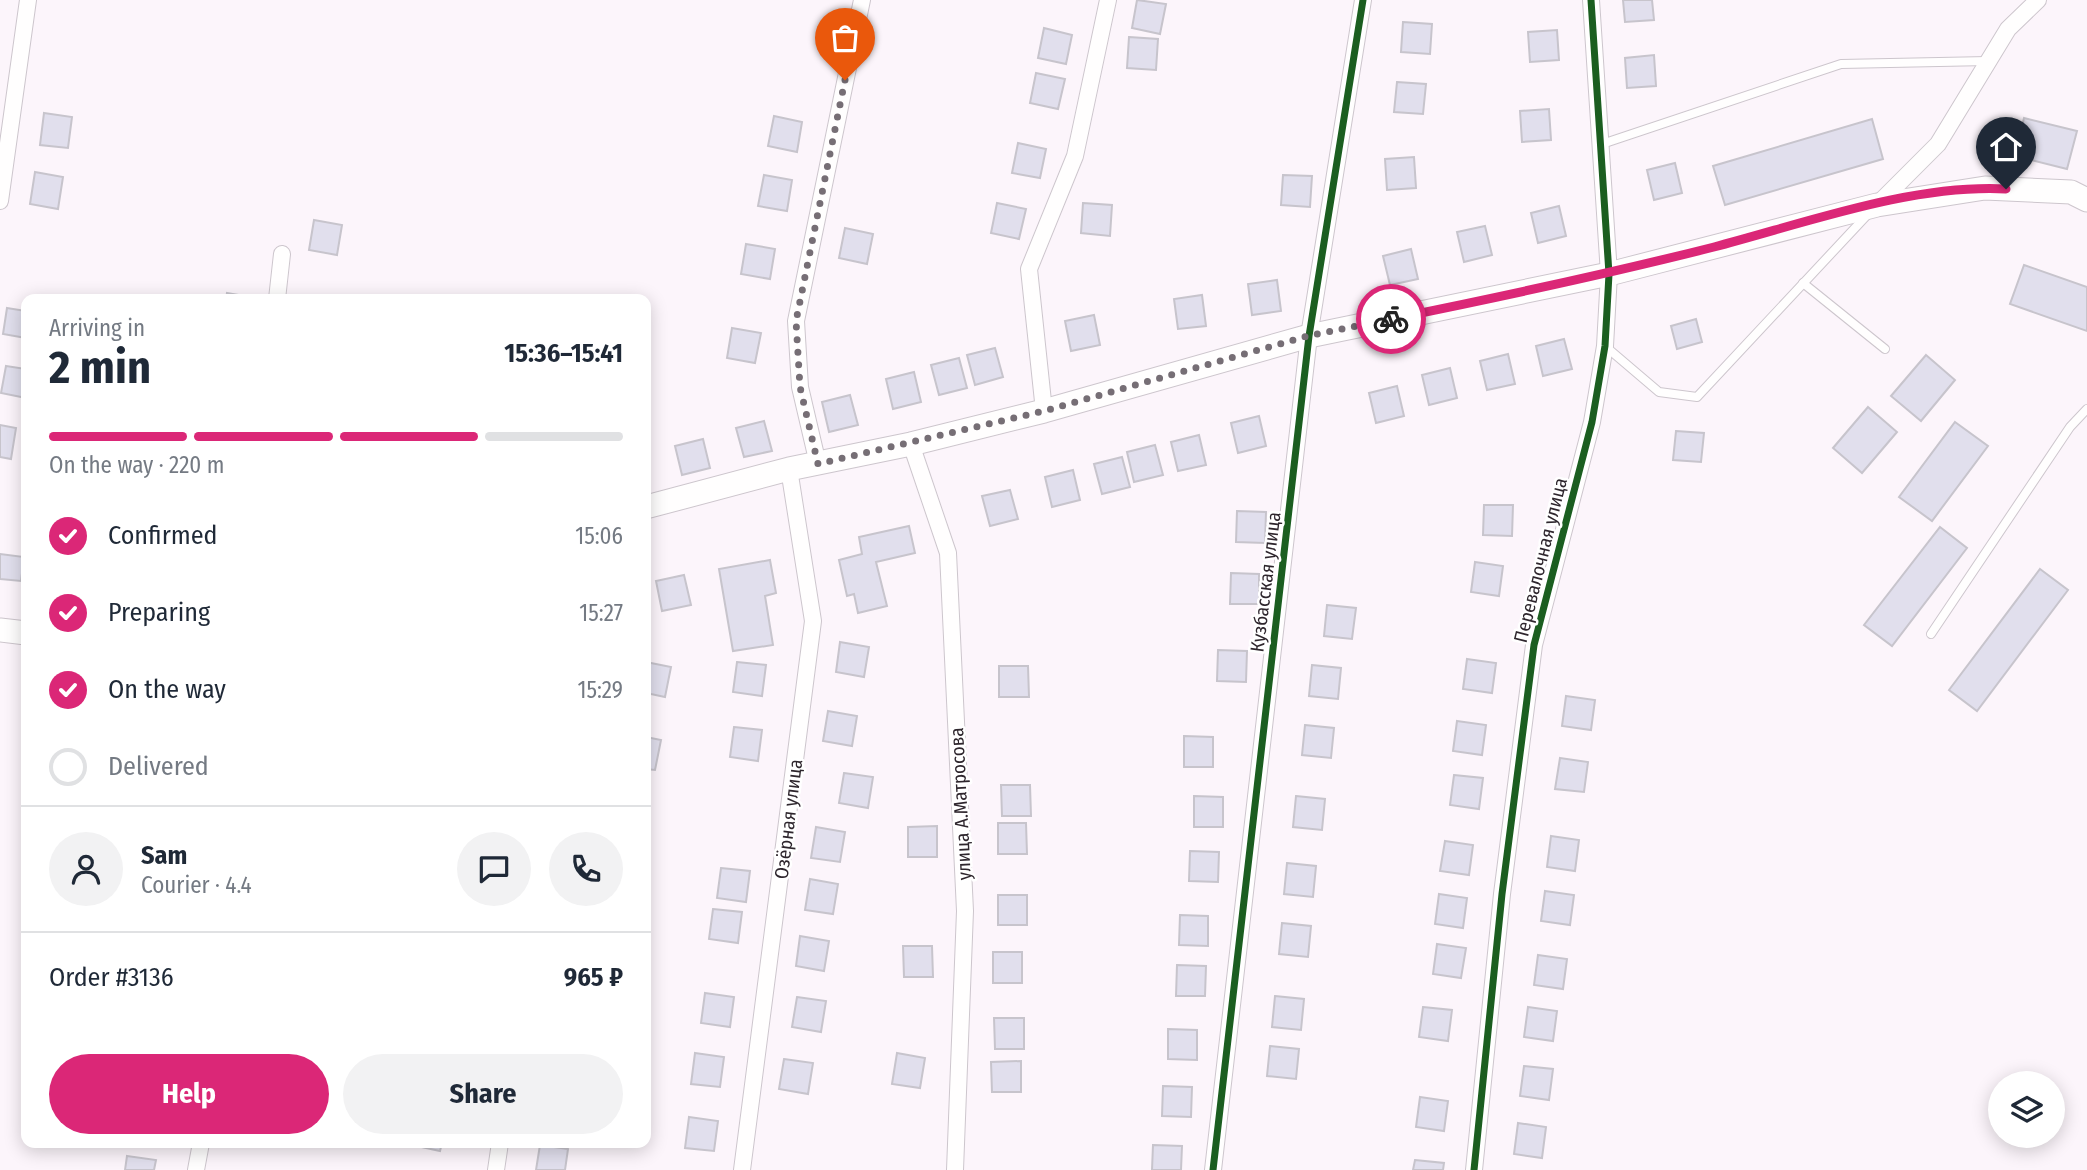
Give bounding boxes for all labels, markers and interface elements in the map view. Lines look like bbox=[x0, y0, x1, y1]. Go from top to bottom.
pin bbox=[815, 8, 875, 80]
icon: bag bbox=[826, 19, 864, 57]
pin bbox=[1976, 117, 2036, 189]
icon: home bbox=[1987, 128, 2025, 166]
courier bbox=[1356, 284, 1426, 354]
icon: bike bbox=[1372, 300, 1410, 338]
text: Arriving in bbox=[49, 314, 145, 342]
text: 15:36–15:41 bbox=[504, 338, 623, 369]
text: 2 min bbox=[49, 340, 151, 395]
text: On the way · 220 m bbox=[49, 451, 224, 479]
street label: Перевалочная улица bbox=[1509, 475, 1572, 645]
street label: Кузбасская улица bbox=[1245, 511, 1286, 653]
icon: check bbox=[49, 517, 87, 555]
text: Confirmed bbox=[108, 520, 218, 551]
text: 15:06 bbox=[575, 522, 623, 550]
icon: check bbox=[49, 594, 87, 632]
text: Preparing bbox=[108, 597, 210, 628]
text: 15:27 bbox=[579, 599, 623, 627]
icon: check bbox=[49, 671, 87, 709]
text: On the way bbox=[108, 674, 226, 705]
text: 15:29 bbox=[577, 676, 623, 704]
street label: улица А.Матросова bbox=[945, 727, 976, 881]
text: Delivered bbox=[108, 751, 209, 782]
street label: Озёрная улица bbox=[770, 758, 807, 880]
button: person bbox=[49, 832, 123, 906]
button: chat bbox=[457, 832, 531, 906]
button: phone bbox=[549, 832, 623, 906]
text: Sam bbox=[141, 840, 187, 871]
text: Courier · 4.4 bbox=[141, 871, 252, 899]
text: Order #3136 bbox=[49, 962, 174, 993]
text: 965 ₽ bbox=[564, 962, 623, 993]
button: Help bbox=[49, 1054, 329, 1134]
button: Share bbox=[343, 1054, 623, 1134]
map controls bbox=[1988, 1071, 2065, 1148]
button: layers bbox=[1988, 1071, 2065, 1148]

